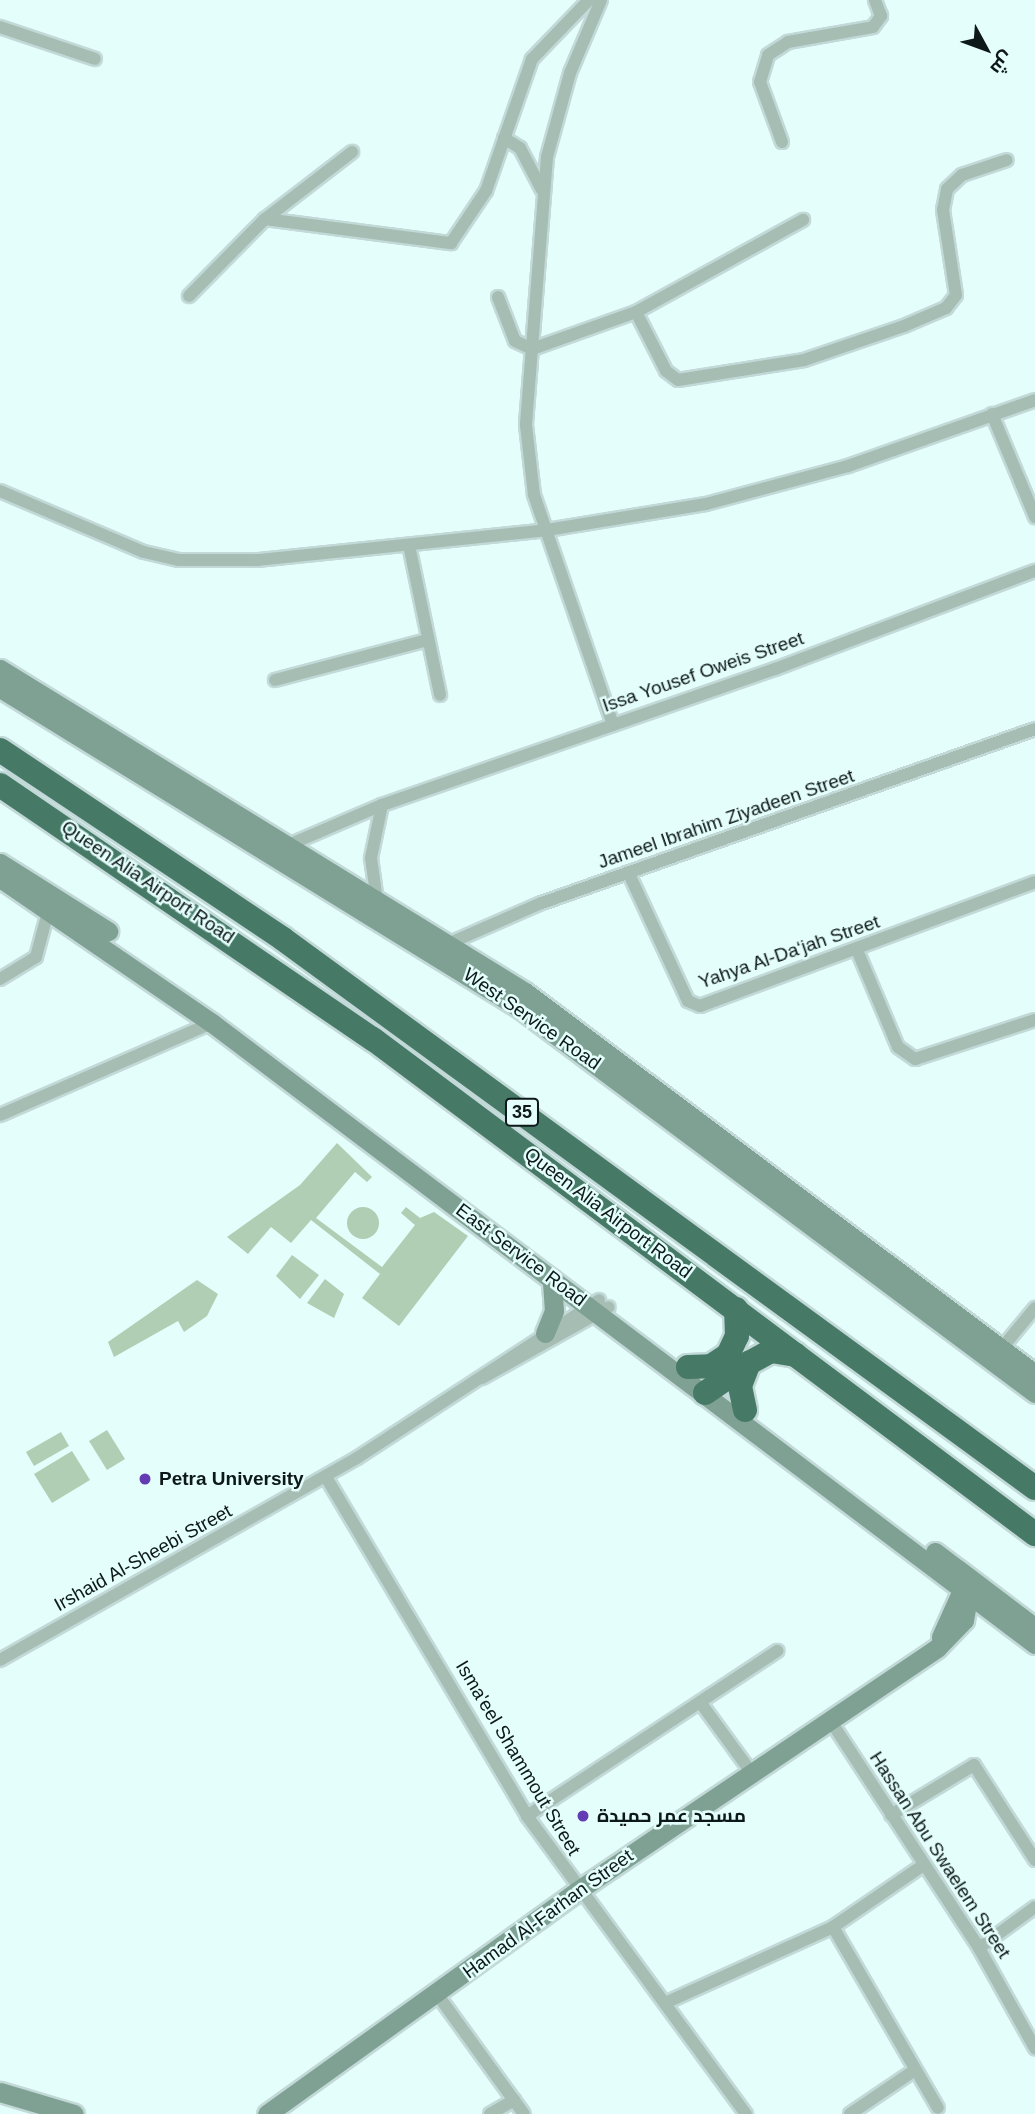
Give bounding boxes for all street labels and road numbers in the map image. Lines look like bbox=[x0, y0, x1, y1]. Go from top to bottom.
street label: Issa Yousef Oweis Street bbox=[599, 627, 807, 717]
street label: Jameel Ibrahim Ziyadeen Street bbox=[595, 764, 857, 874]
street label: Queen Alia Airport Road bbox=[56, 815, 240, 949]
street label: Yahya Al-Da‘jah Street bbox=[695, 910, 883, 994]
street label: West Service Road bbox=[459, 963, 605, 1075]
road number: 35 bbox=[504, 1098, 540, 1126]
street label: Queen Alia Airport Road bbox=[519, 1142, 697, 1284]
street label: East Service Road bbox=[451, 1199, 591, 1311]
street label: Irshaid Al-Sheebi Street bbox=[50, 1499, 236, 1617]
street label: Isma'eel Shammout Street bbox=[451, 1656, 585, 1860]
street label: Hassan Abu Swaelem Street bbox=[864, 1747, 1016, 1963]
street label: Hamad Al-Farhan Street bbox=[458, 1844, 638, 1984]

